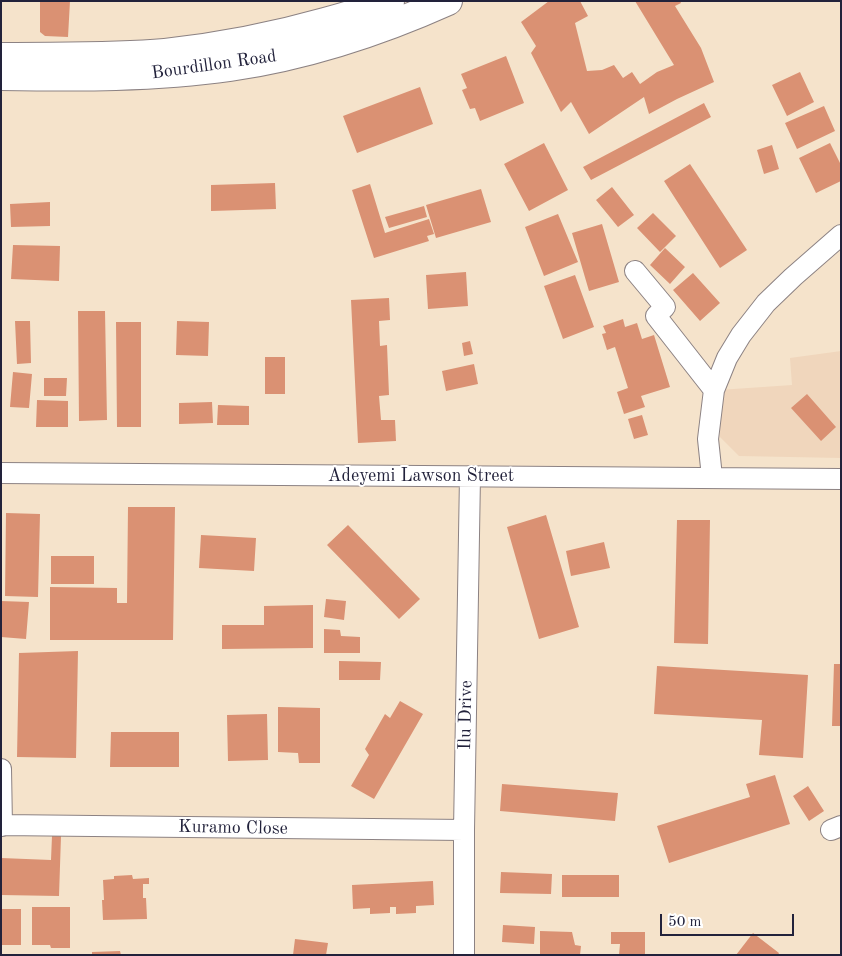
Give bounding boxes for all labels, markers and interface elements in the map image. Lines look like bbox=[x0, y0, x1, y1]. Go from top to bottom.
street label: Bourdillon Road bbox=[150, 46, 278, 84]
street label: Adeyemi Lawson Street bbox=[328, 465, 514, 487]
street label: Ilu Drive bbox=[455, 680, 477, 750]
street label: Kuramo Close bbox=[178, 816, 288, 840]
scale bar bbox=[662, 904, 796, 936]
text: 50 m bbox=[668, 915, 702, 930]

